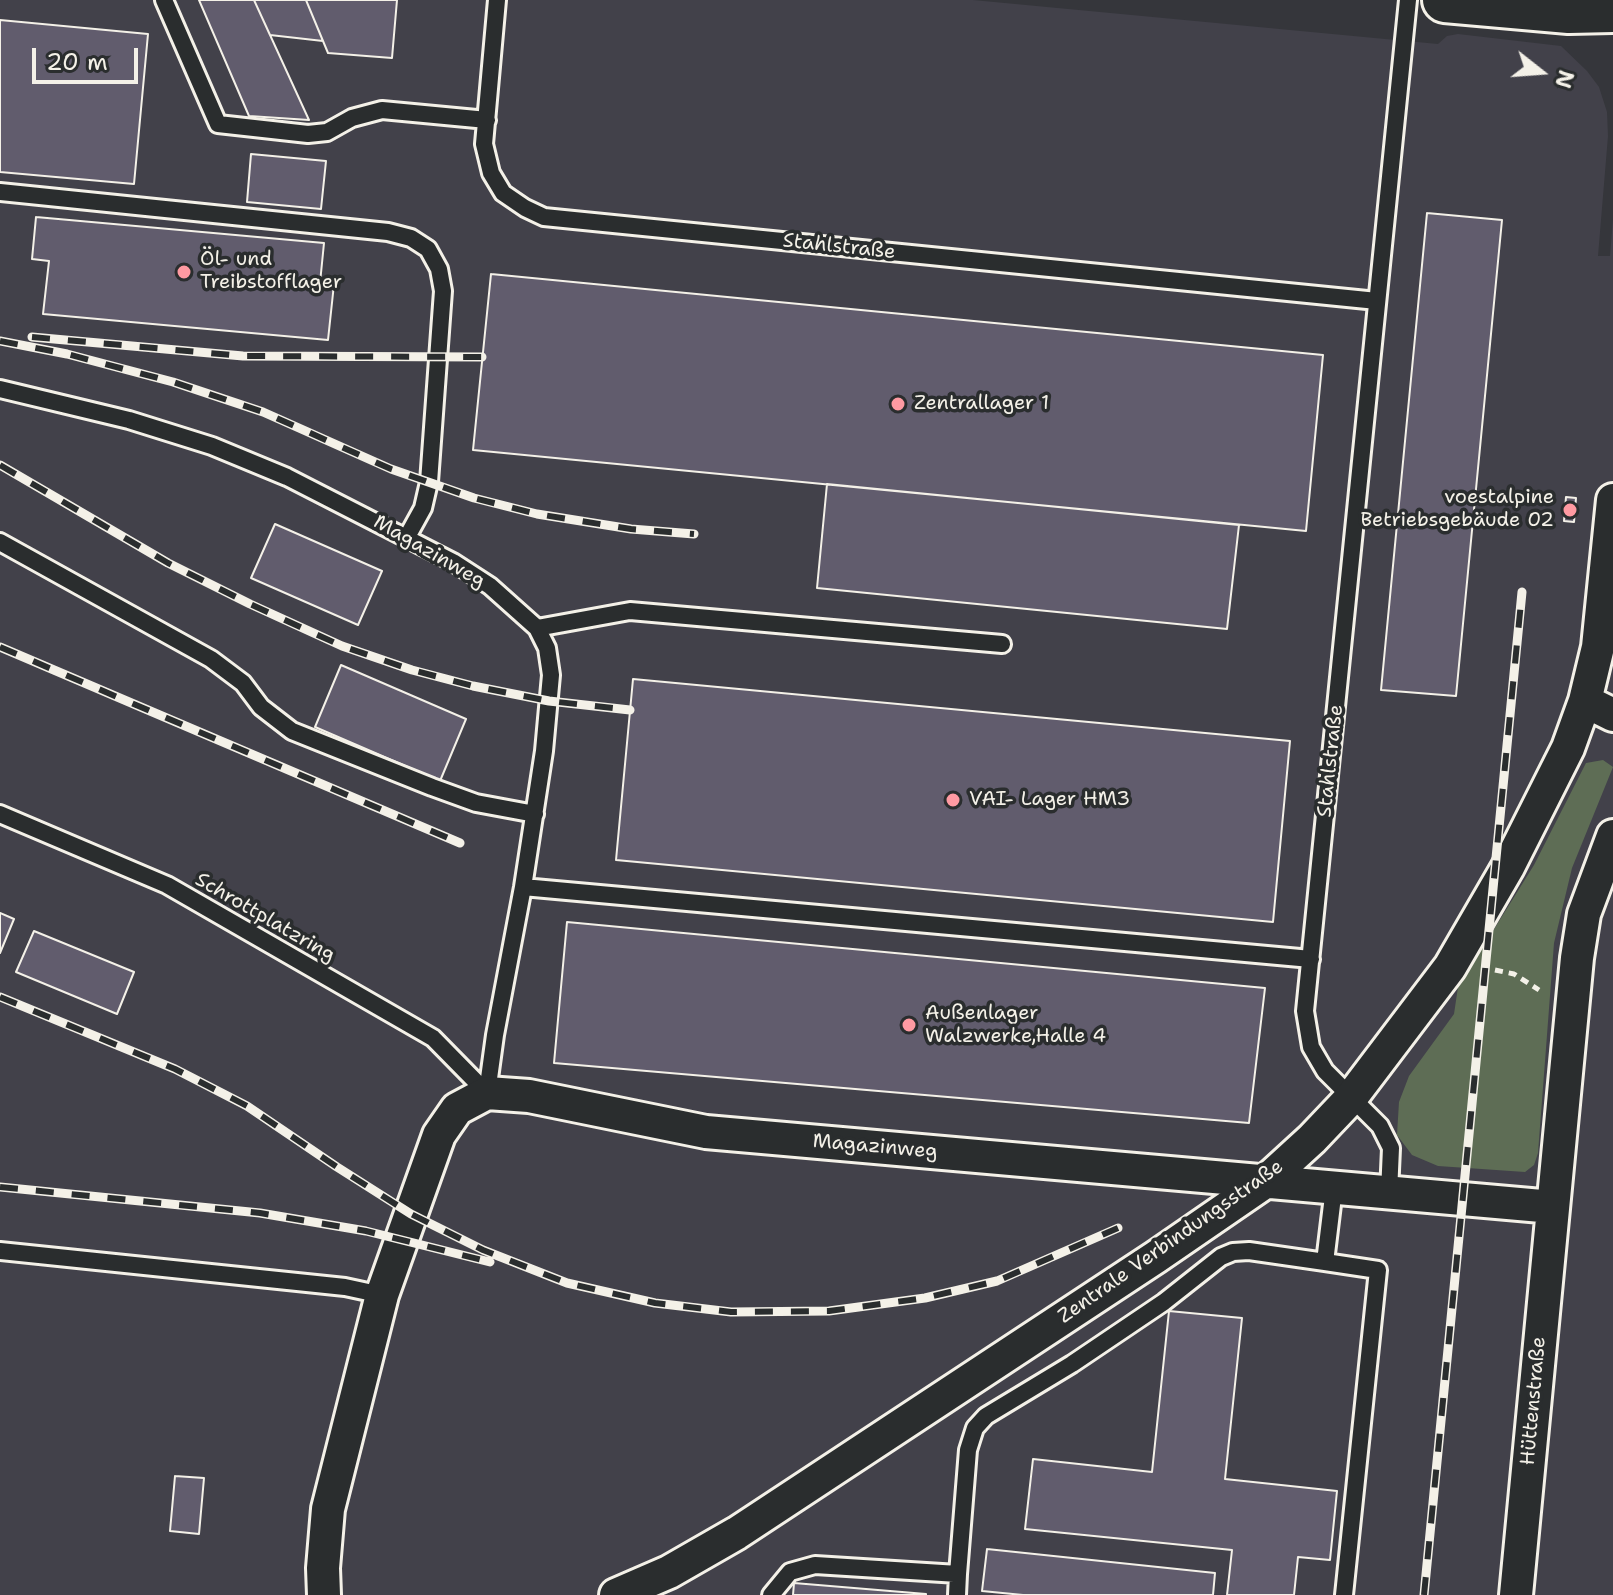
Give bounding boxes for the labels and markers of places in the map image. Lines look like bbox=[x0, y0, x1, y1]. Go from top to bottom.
place label: Öl- und Treibstofflager bbox=[200, 248, 342, 295]
marker: Öl- und Treibstofflager bbox=[175, 263, 193, 281]
place label: Zentrallager 1 bbox=[914, 392, 1049, 416]
marker: Zentrallager 1 bbox=[889, 395, 907, 413]
place label: voestalpine Betriebsgebäude 02 bbox=[1360, 486, 1554, 533]
marker: voestalpine Betriebsgebäude 02 bbox=[1561, 501, 1579, 519]
place label: VAI- Lager HM3 bbox=[969, 788, 1130, 812]
marker: VAI- Lager HM3 bbox=[944, 791, 962, 809]
place label: Außenlager Walzwerke,Halle 4 bbox=[925, 1002, 1106, 1049]
marker: Außenlager Walzwerke,Halle 4 bbox=[900, 1016, 918, 1034]

